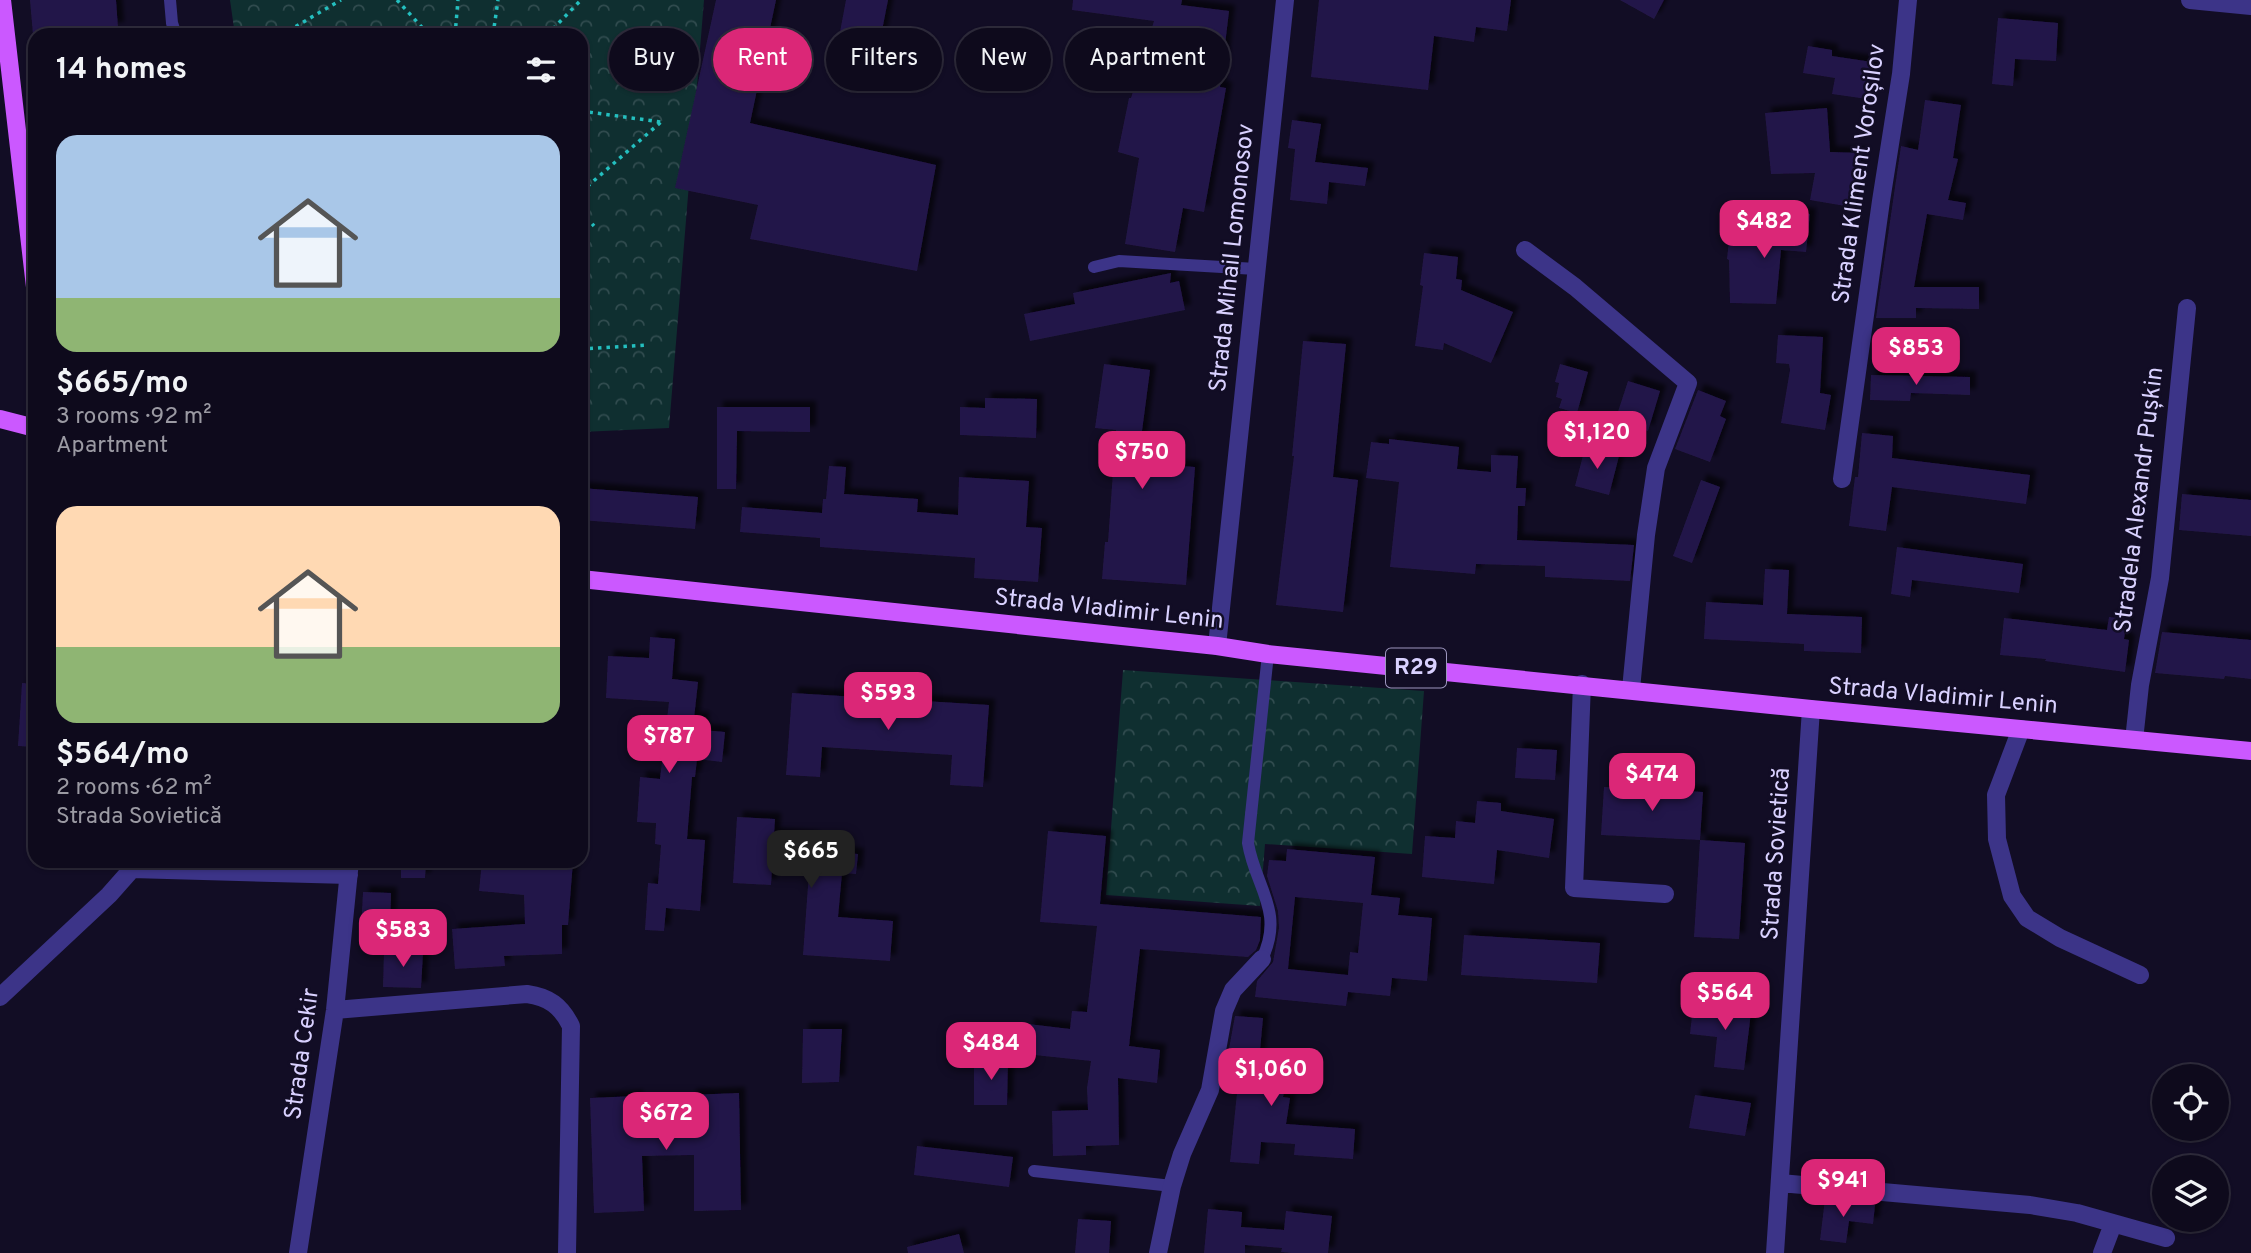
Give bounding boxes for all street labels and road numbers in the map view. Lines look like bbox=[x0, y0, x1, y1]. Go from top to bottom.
street label: Strada Kliment Voroșilov bbox=[1827, 42, 1893, 306]
street label: Strada Mihail Lomonosov bbox=[1204, 122, 1262, 394]
street label: Stradela Alexandr Pușkin bbox=[2109, 365, 2171, 635]
street label: Strada Vladimir Lenin bbox=[993, 583, 1225, 637]
road number: R29 bbox=[1386, 648, 1446, 688]
street label: Strada Vladimir Lenin bbox=[1827, 672, 2059, 722]
street label: Strada Sovietică bbox=[1756, 767, 1798, 941]
street label: Strada Cekir bbox=[279, 986, 327, 1122]

